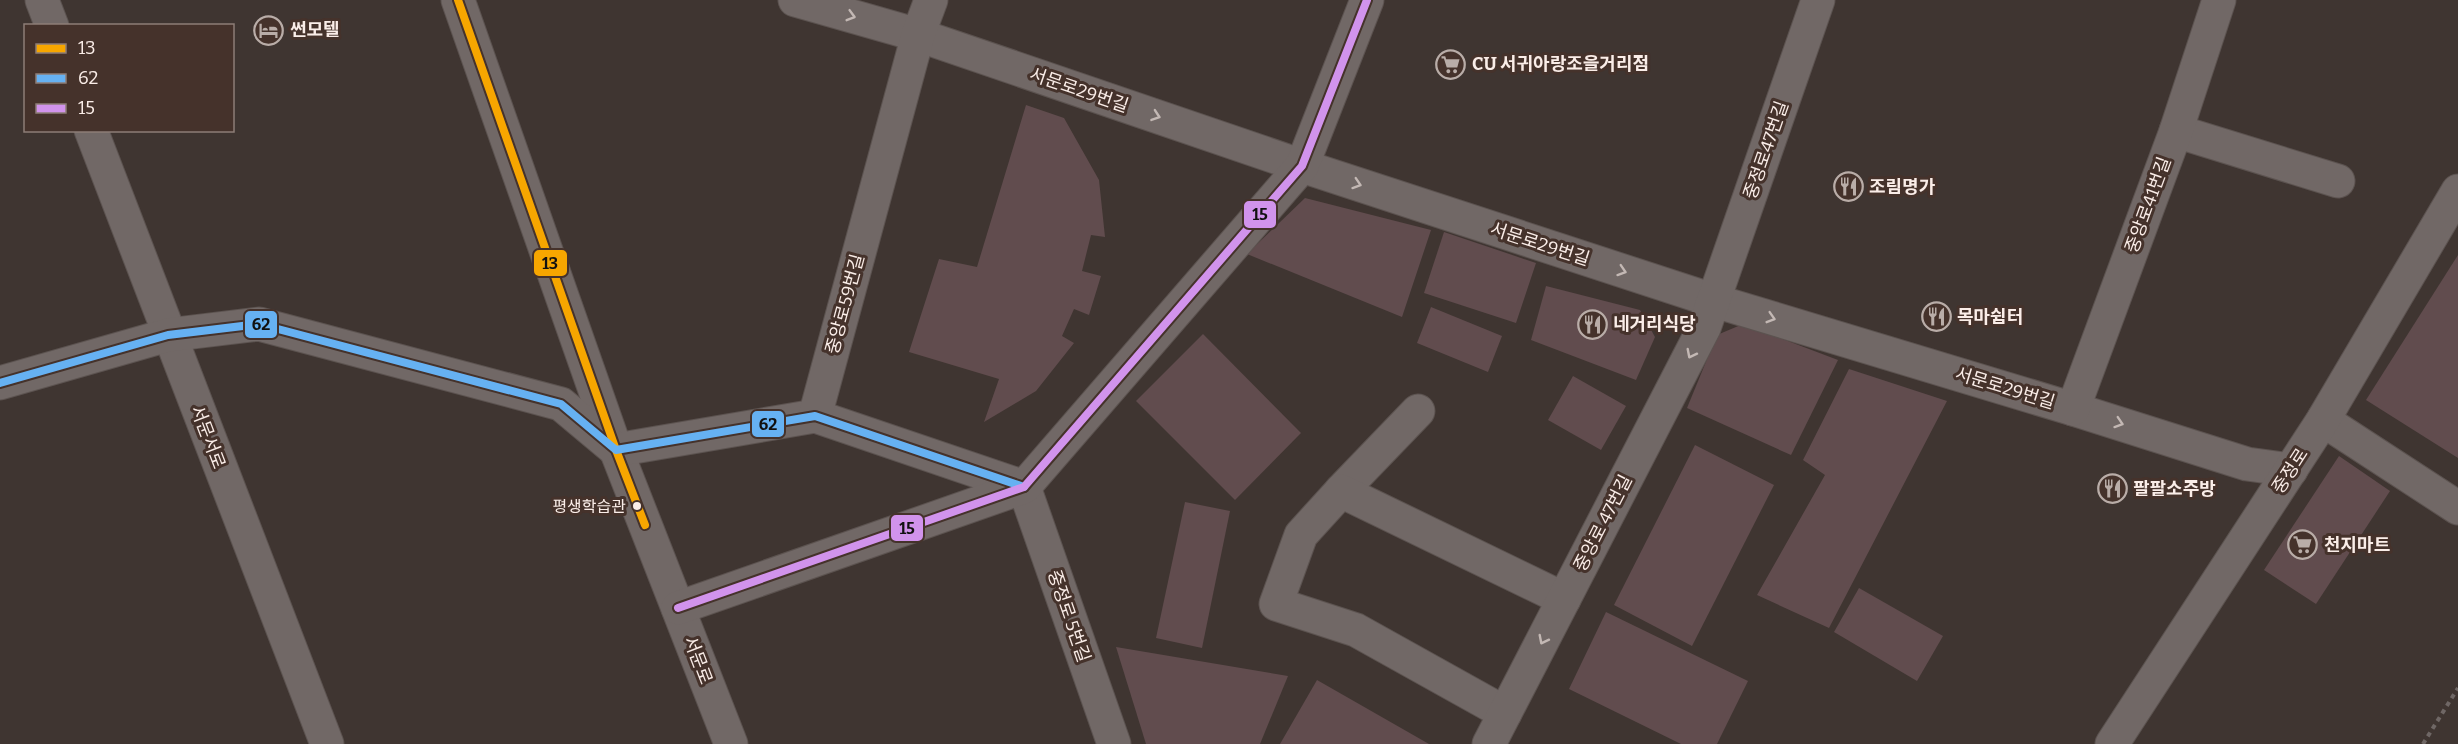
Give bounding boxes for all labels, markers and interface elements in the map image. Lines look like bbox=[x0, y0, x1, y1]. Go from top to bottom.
one-way arrow bbox=[845, 9, 856, 21]
hotel icon: 썬모텔 bbox=[253, 14, 285, 46]
place label: 썬모텔 bbox=[290, 19, 340, 41]
legend bbox=[24, 24, 234, 132]
text: 13 bbox=[78, 37, 96, 59]
supermarket icon: CU 서귀아랑조을거리점 bbox=[1435, 48, 1467, 80]
place label: CU 서귀아랑조을거리점 bbox=[1472, 53, 1649, 75]
street label: 서문로29번길 bbox=[1027, 63, 1131, 117]
text: 62 bbox=[78, 67, 98, 89]
text: 15 bbox=[78, 97, 95, 119]
street label: 중정로47번길 bbox=[1739, 98, 1793, 202]
one-way arrow bbox=[1150, 109, 1161, 121]
street label: 중앙로41번길 bbox=[2120, 154, 2176, 256]
restaurant icon: 조림명가 bbox=[1832, 171, 1864, 203]
place label: 조림명가 bbox=[1869, 176, 1936, 198]
one-way arrow bbox=[1351, 177, 1362, 189]
line badge: 15 bbox=[1243, 200, 1277, 229]
text: 15 bbox=[1252, 205, 1268, 224]
street label: 서문로29번길 bbox=[1488, 218, 1592, 270]
line badge: 13 bbox=[533, 249, 568, 277]
street label: 중앙로59번길 bbox=[821, 252, 869, 356]
text: 13 bbox=[542, 254, 558, 273]
one-way arrow bbox=[1616, 264, 1627, 276]
restaurant icon: 목마쉼터 bbox=[1920, 301, 1952, 333]
place label: 목마쉼터 bbox=[1957, 306, 2023, 328]
restaurant icon: 네거리식당 bbox=[1576, 308, 1608, 340]
line badge: 62 bbox=[244, 310, 278, 339]
one-way arrow bbox=[1765, 311, 1776, 323]
place label: 네거리식당 bbox=[1613, 313, 1696, 335]
text: 62 bbox=[252, 315, 270, 334]
one-way arrow bbox=[1686, 348, 1698, 359]
street label: 서문로29번길 bbox=[1952, 362, 2058, 414]
street label: 서문서로 bbox=[186, 402, 230, 472]
line badge: 62 bbox=[751, 410, 785, 438]
text: 62 bbox=[759, 415, 777, 434]
one-way arrow bbox=[2113, 416, 2124, 428]
street label: 중정로 bbox=[2267, 444, 2313, 498]
street label: 중앙로 47번길 bbox=[1569, 471, 1637, 575]
restaurant icon: 팔팔소주방 bbox=[2096, 473, 2128, 505]
place label: 팔팔소주방 bbox=[2133, 478, 2216, 500]
place label: 평생학습관 bbox=[552, 497, 626, 516]
marker: 평생학습관 bbox=[631, 500, 643, 512]
line badge: 15 bbox=[890, 514, 924, 542]
text: 15 bbox=[899, 519, 915, 538]
supermarket icon: 천지마트 bbox=[2287, 529, 2319, 561]
place label: 천지마트 bbox=[2324, 534, 2390, 556]
street label: 중정로 5번길 bbox=[1043, 567, 1095, 665]
street label: 서문로 bbox=[679, 633, 717, 687]
one-way arrow bbox=[1539, 633, 1550, 644]

